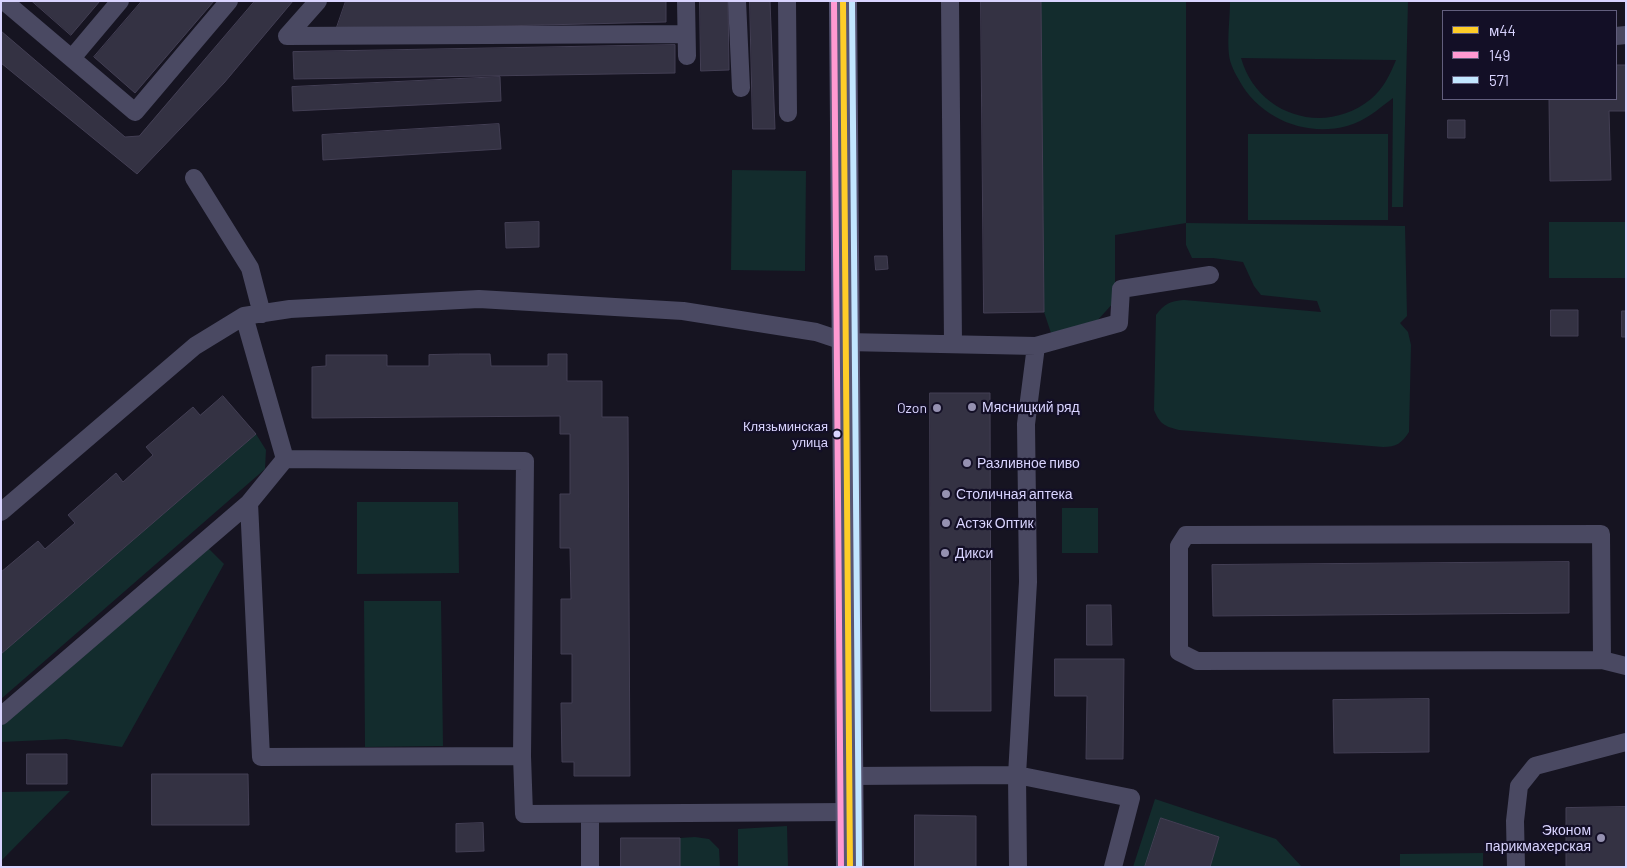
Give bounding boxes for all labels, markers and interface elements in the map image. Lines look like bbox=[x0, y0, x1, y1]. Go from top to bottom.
legend bbox=[1442, 10, 1617, 100]
text: м44 bbox=[1489, 21, 1516, 39]
text: 149 bbox=[1489, 46, 1510, 64]
text: 571 bbox=[1489, 71, 1509, 89]
place label: Мясницкий ряд bbox=[982, 399, 1080, 415]
place label: Ozon bbox=[897, 400, 927, 416]
marker: Мясницкий ряд bbox=[966, 401, 978, 413]
marker: Ozon bbox=[931, 402, 943, 414]
place label: Клязьминская улица bbox=[743, 419, 828, 450]
marker: Клязьминская улица bbox=[832, 429, 842, 439]
place label: Разливное пиво bbox=[977, 455, 1080, 471]
marker: Разливное пиво bbox=[961, 457, 973, 469]
place label: Столичная аптека bbox=[956, 486, 1073, 502]
marker: Столичная аптека bbox=[940, 488, 952, 500]
place label: Астэк Оптик bbox=[956, 515, 1034, 531]
marker: Астэк Оптик bbox=[940, 517, 952, 529]
place label: Дикси bbox=[955, 545, 993, 561]
marker: Дикси bbox=[939, 547, 951, 559]
place label: Эконом парикмахерская bbox=[1485, 822, 1591, 854]
marker: Эконом парикмахерская bbox=[1595, 832, 1607, 844]

